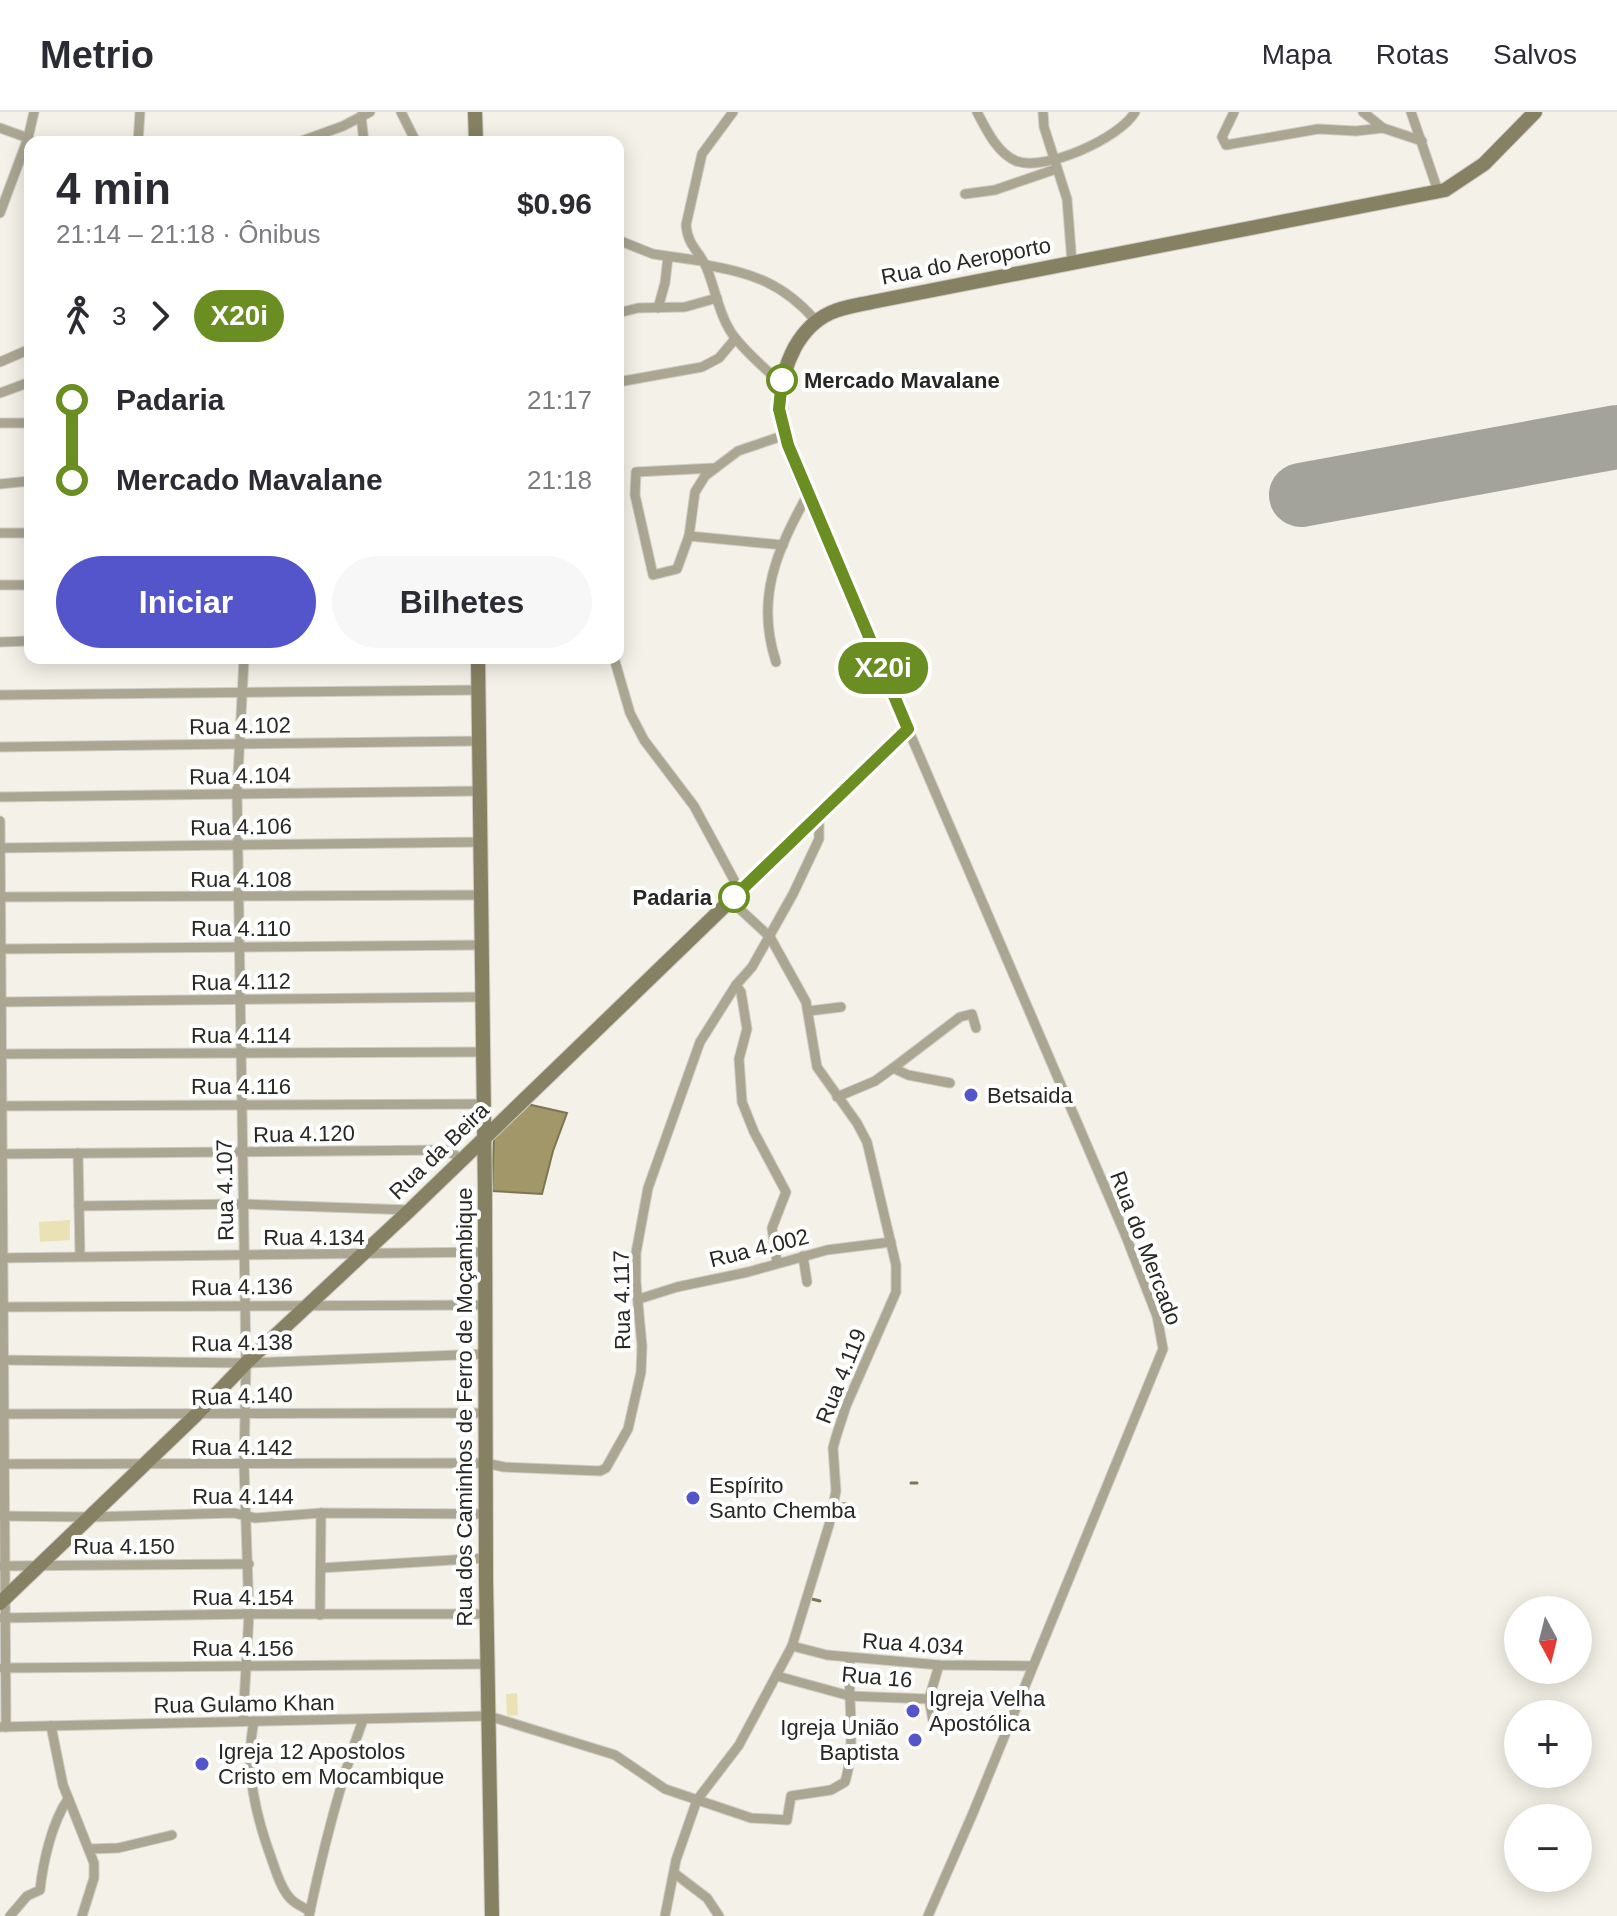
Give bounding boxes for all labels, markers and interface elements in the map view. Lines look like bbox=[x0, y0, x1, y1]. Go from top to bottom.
text: Metrio bbox=[40, 34, 154, 76]
text: Mapa bbox=[1262, 39, 1332, 70]
text: Rotas bbox=[1376, 39, 1449, 70]
text: Salvos bbox=[1493, 39, 1577, 70]
text: 4 min bbox=[56, 164, 171, 213]
text: $0.96 bbox=[517, 187, 592, 220]
text: 21:14 – 21:18 · Ônibus bbox=[56, 219, 321, 249]
street label: Rua do Aeroporto bbox=[879, 232, 1053, 290]
icon: walk bbox=[56, 294, 100, 338]
icon: forward bbox=[138, 294, 182, 338]
text: X20i bbox=[210, 300, 268, 331]
text: 3 bbox=[112, 301, 126, 331]
marker: Mercado Mavalane bbox=[767, 365, 797, 395]
place label: Mercado Mavalane bbox=[804, 368, 1000, 393]
text: Padaria bbox=[116, 383, 224, 416]
text: 21:17 bbox=[527, 385, 592, 415]
text: Mercado Mavalane bbox=[116, 463, 383, 496]
text: 21:18 bbox=[527, 465, 592, 495]
button: Iniciar bbox=[56, 556, 316, 648]
button: Bilhetes bbox=[332, 556, 592, 648]
line badge: X20i bbox=[827, 642, 939, 694]
text: X20i bbox=[854, 652, 912, 683]
street label: Rua 4.102 bbox=[189, 713, 291, 739]
street label: Rua 4.104 bbox=[189, 763, 291, 789]
street label: Rua 4.106 bbox=[190, 814, 292, 840]
street label: Rua 4.108 bbox=[190, 867, 292, 892]
marker: Padaria bbox=[719, 882, 749, 912]
place label: Padaria bbox=[633, 885, 713, 910]
street label: Rua 4.110 bbox=[191, 916, 291, 941]
street label: Rua 4.112 bbox=[191, 969, 291, 995]
street label: Rua 4.114 bbox=[191, 1023, 291, 1048]
street label: Rua 4.116 bbox=[191, 1074, 291, 1099]
place label: Betsaida bbox=[987, 1083, 1073, 1108]
marker: Betsaida bbox=[962, 1086, 980, 1104]
street label: Rua da Beira bbox=[384, 1097, 494, 1205]
street label: Rua 4.120 bbox=[253, 1121, 355, 1147]
street label: Rua 4.107 bbox=[212, 1139, 238, 1241]
street label: Rua do Mercado bbox=[1105, 1168, 1187, 1328]
street label: Rua dos Caminhos de Ferro de Moçambique bbox=[452, 1187, 477, 1627]
street label: Rua 4.002 bbox=[707, 1224, 811, 1272]
street label: Rua 4.134 bbox=[263, 1225, 365, 1250]
street label: Rua 4.117 bbox=[609, 1250, 635, 1350]
street label: Rua 4.136 bbox=[191, 1274, 293, 1300]
street label: Rua 4.119 bbox=[811, 1325, 871, 1427]
street label: Rua 4.138 bbox=[191, 1330, 293, 1356]
street label: Rua 4.140 bbox=[191, 1382, 293, 1410]
street label: Rua 4.142 bbox=[191, 1435, 293, 1460]
place label: Espírito Santo Chemba bbox=[709, 1473, 857, 1523]
street label: Rua 4.144 bbox=[192, 1484, 294, 1509]
marker: Espírito Santo Chemba bbox=[684, 1489, 702, 1507]
street label: Rua 4.150 bbox=[73, 1534, 175, 1559]
street label: Rua 4.154 bbox=[192, 1585, 294, 1610]
north arrow bbox=[1504, 1596, 1592, 1684]
map controls bbox=[1504, 1596, 1592, 1892]
street label: Rua 4.034 bbox=[861, 1628, 965, 1660]
street label: Rua 4.156 bbox=[192, 1636, 294, 1661]
street label: Rua 16 bbox=[841, 1661, 913, 1693]
place label: Igreja Velha Apostólica bbox=[929, 1686, 1046, 1736]
street label: Rua Gulamo Khan bbox=[153, 1690, 335, 1718]
button: + bbox=[1504, 1700, 1592, 1788]
marker: Igreja Velha Apostólica bbox=[904, 1702, 922, 1720]
place label: Igreja União Baptista bbox=[780, 1715, 900, 1765]
marker: Igreja União Baptista bbox=[906, 1731, 924, 1749]
place label: Igreja 12 Apostolos Cristo em Mocambique bbox=[218, 1739, 444, 1789]
marker: Igreja 12 Apostolos Cristo em Mocambique bbox=[193, 1755, 211, 1773]
button: − bbox=[1504, 1804, 1592, 1892]

